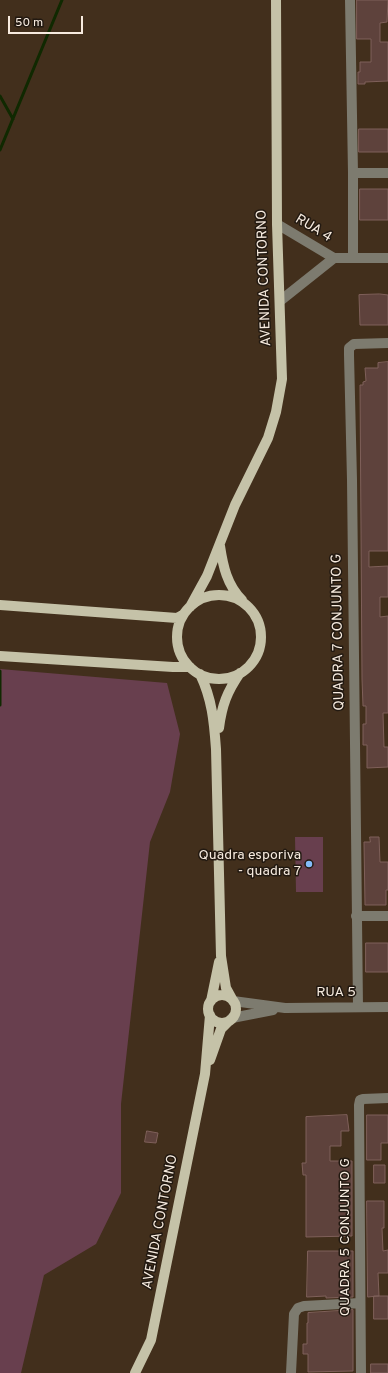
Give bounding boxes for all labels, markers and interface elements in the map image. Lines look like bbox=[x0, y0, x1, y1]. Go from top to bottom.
scale bar bbox=[10, 8, 85, 34]
text: 50 m bbox=[15, 15, 43, 31]
street label: AVENIDA CONTORNO bbox=[254, 209, 276, 347]
street label: RUA 4 bbox=[292, 212, 334, 246]
street label: QUADRA 7 CONJUNTO G bbox=[329, 553, 349, 711]
place label: Quadra esporiva - quadra 7 bbox=[199, 848, 301, 880]
marker: Quadra esporiva - quadra 7 bbox=[304, 859, 314, 869]
street label: RUA 5 bbox=[316, 985, 356, 1001]
street label: AVENIDA CONTORNO bbox=[140, 1153, 182, 1291]
street label: QUADRA 5 CONJUNTO G bbox=[338, 1158, 354, 1316]

